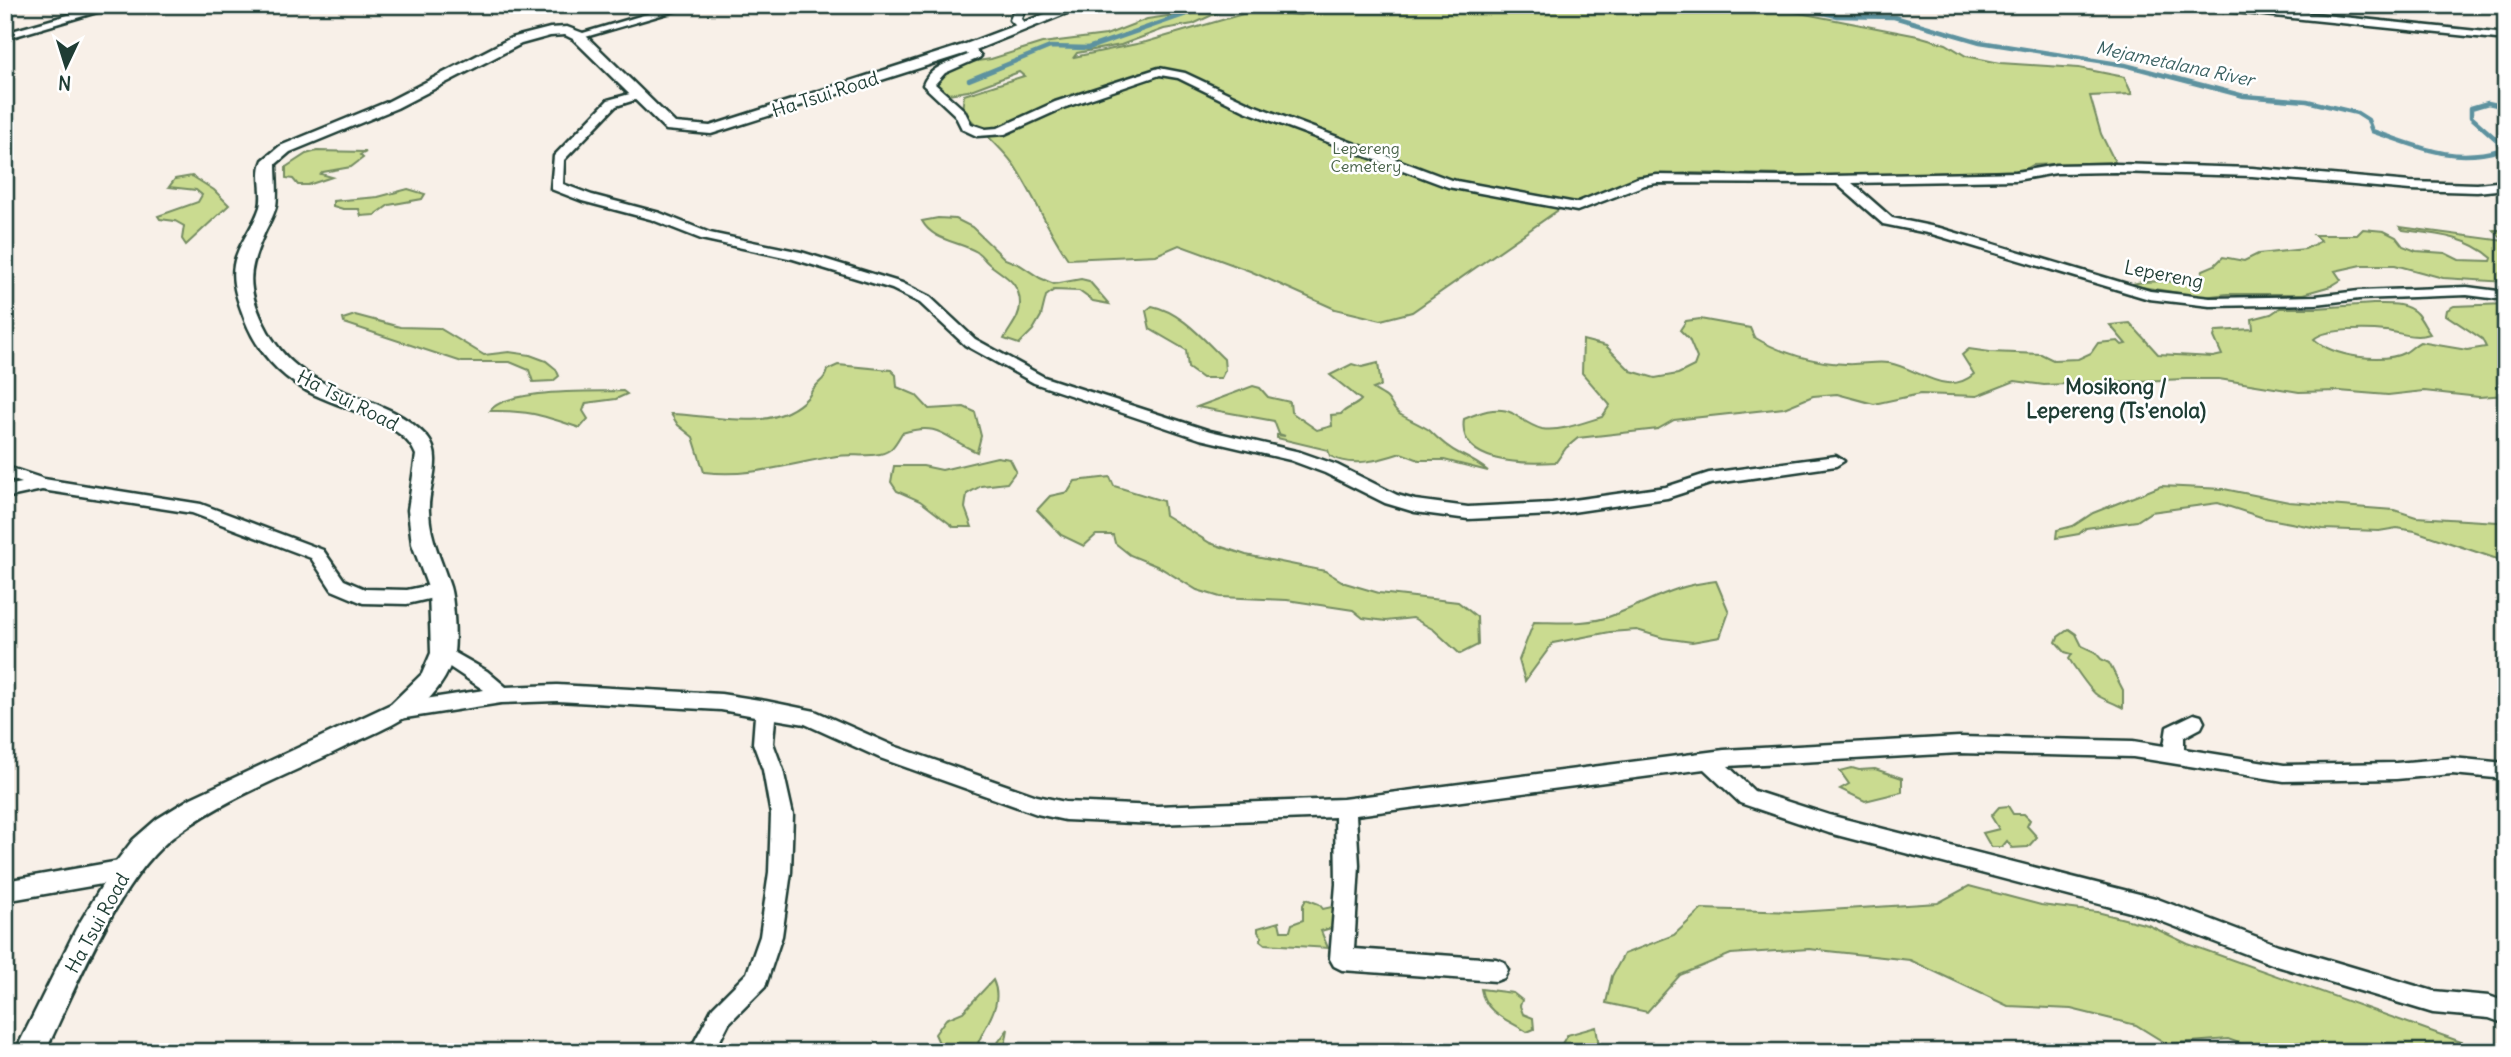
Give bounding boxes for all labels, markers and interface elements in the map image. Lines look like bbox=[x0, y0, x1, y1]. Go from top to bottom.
north arrow bbox=[32, 32, 102, 102]
water label: Mejametalana River bbox=[2094, 36, 2259, 92]
street label: Ha Tsui Road bbox=[769, 65, 881, 123]
text: N bbox=[57, 71, 72, 95]
park label: Lepereng Cemetery bbox=[1331, 138, 1401, 176]
street label: Lepereng bbox=[2122, 255, 2206, 293]
street label: Ha Tsui Road bbox=[293, 364, 403, 436]
district label: Mosikong / Lepereng (Ts'enola) bbox=[2026, 373, 2206, 424]
street label: Ha Tsui Road bbox=[60, 869, 134, 977]

